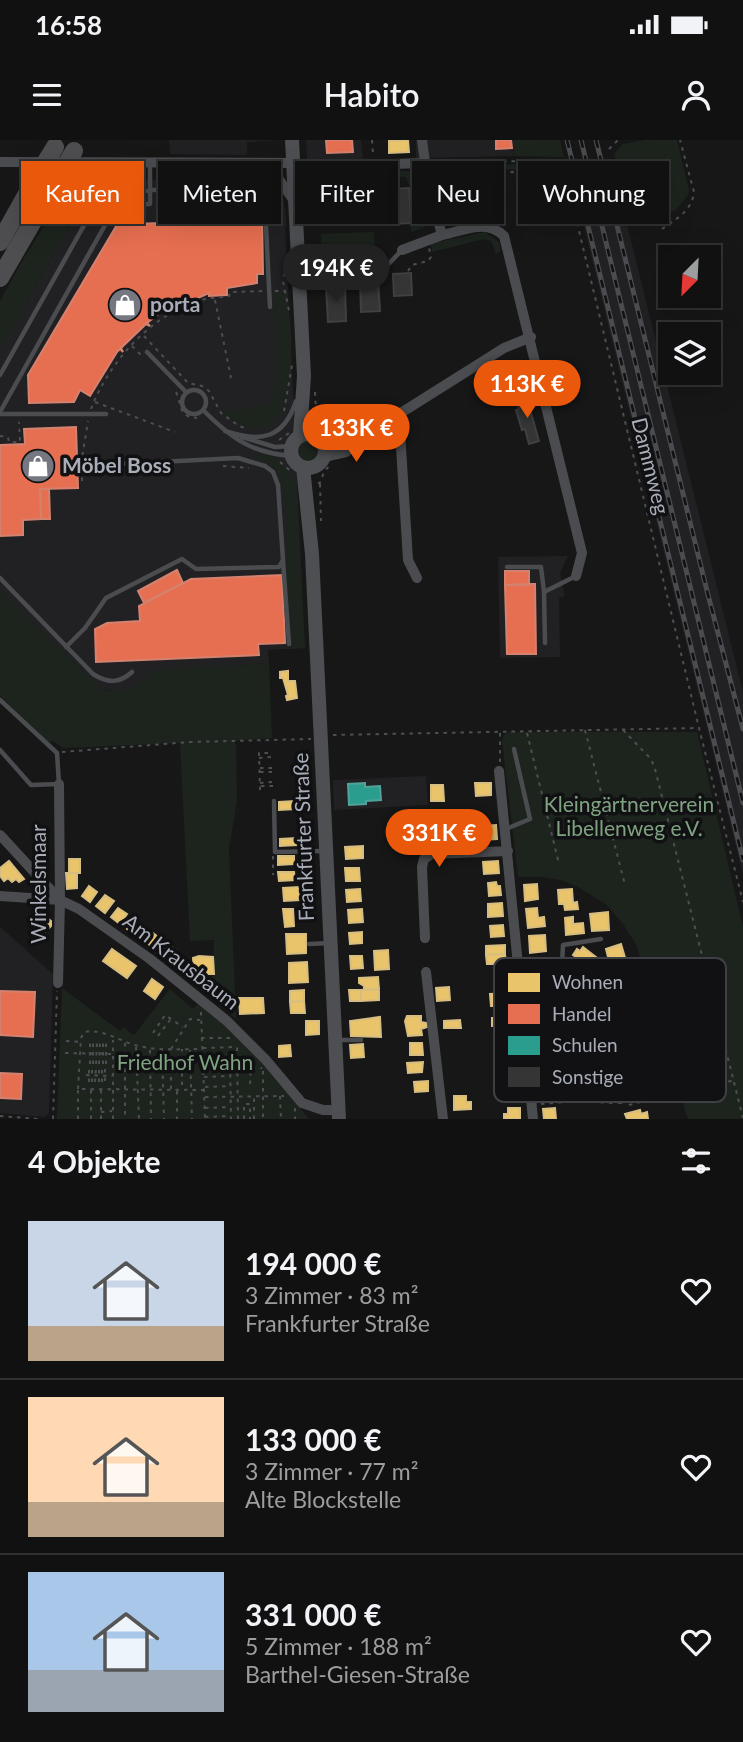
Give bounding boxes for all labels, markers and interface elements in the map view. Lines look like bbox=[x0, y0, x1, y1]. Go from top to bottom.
text: 16:58 bbox=[35, 9, 102, 41]
text: Habito bbox=[323, 75, 420, 114]
icon: menu bbox=[28, 76, 66, 114]
icon: person bbox=[677, 76, 715, 114]
chip: Kaufen bbox=[21, 161, 144, 224]
chip: Mieten bbox=[158, 161, 281, 224]
chip: Filter bbox=[295, 161, 398, 224]
chip: Neu bbox=[412, 161, 504, 224]
chip: Wohnung bbox=[518, 161, 669, 224]
pin: 194K € bbox=[279, 244, 393, 304]
north arrow bbox=[658, 245, 721, 308]
map controls bbox=[658, 245, 721, 385]
text: 194K € bbox=[299, 253, 373, 281]
shop icon: porta bbox=[106, 286, 144, 324]
place label: porta bbox=[150, 291, 200, 316]
button: layers bbox=[658, 322, 721, 385]
pin: 113K € bbox=[470, 360, 584, 420]
text: 113K € bbox=[490, 369, 564, 397]
pin: 133K € bbox=[299, 404, 413, 464]
text: 133K € bbox=[319, 413, 393, 441]
street label: Dammweg bbox=[627, 415, 676, 517]
shop icon: Möbel Boss bbox=[19, 447, 57, 485]
place label: Möbel Boss bbox=[62, 452, 171, 477]
street label: Frankfurter Straße bbox=[287, 752, 318, 922]
park label: Kleingärtnerverein Libellenweg e.V. bbox=[544, 791, 714, 840]
pin: 331K € bbox=[382, 810, 496, 869]
text: 331K € bbox=[402, 818, 476, 846]
street label: Winkelsmaar bbox=[25, 824, 50, 944]
street label: Am Krausbaum bbox=[119, 908, 245, 1014]
legend bbox=[494, 958, 726, 1102]
text: Wohnen bbox=[552, 970, 623, 993]
text: Handel bbox=[552, 1002, 611, 1025]
text: Schulen bbox=[552, 1033, 618, 1056]
park label: Friedhof Wahn bbox=[117, 1049, 253, 1074]
text: Sonstige bbox=[552, 1065, 623, 1088]
icon: filters bbox=[677, 1142, 715, 1180]
text: 4 Objekte bbox=[28, 1143, 160, 1179]
text: 194 000 € bbox=[245, 1245, 381, 1281]
icon: home bbox=[84, 1249, 168, 1333]
icon: heart bbox=[677, 1272, 715, 1310]
text: 3 Zimmer · 83 m² bbox=[245, 1281, 418, 1309]
text: Frankfurter Straße bbox=[245, 1309, 430, 1337]
text: 133 000 € bbox=[245, 1421, 381, 1457]
icon: home bbox=[84, 1425, 168, 1509]
icon: heart bbox=[677, 1448, 715, 1486]
text: 3 Zimmer · 77 m² bbox=[245, 1457, 418, 1485]
text: Alte Blockstelle bbox=[245, 1485, 401, 1513]
text: 331 000 € bbox=[245, 1596, 381, 1632]
icon: home bbox=[84, 1600, 168, 1684]
icon: heart bbox=[677, 1623, 715, 1661]
text: 5 Zimmer · 188 m² bbox=[245, 1632, 432, 1660]
text: Barthel-Giesen-Straße bbox=[245, 1660, 470, 1688]

